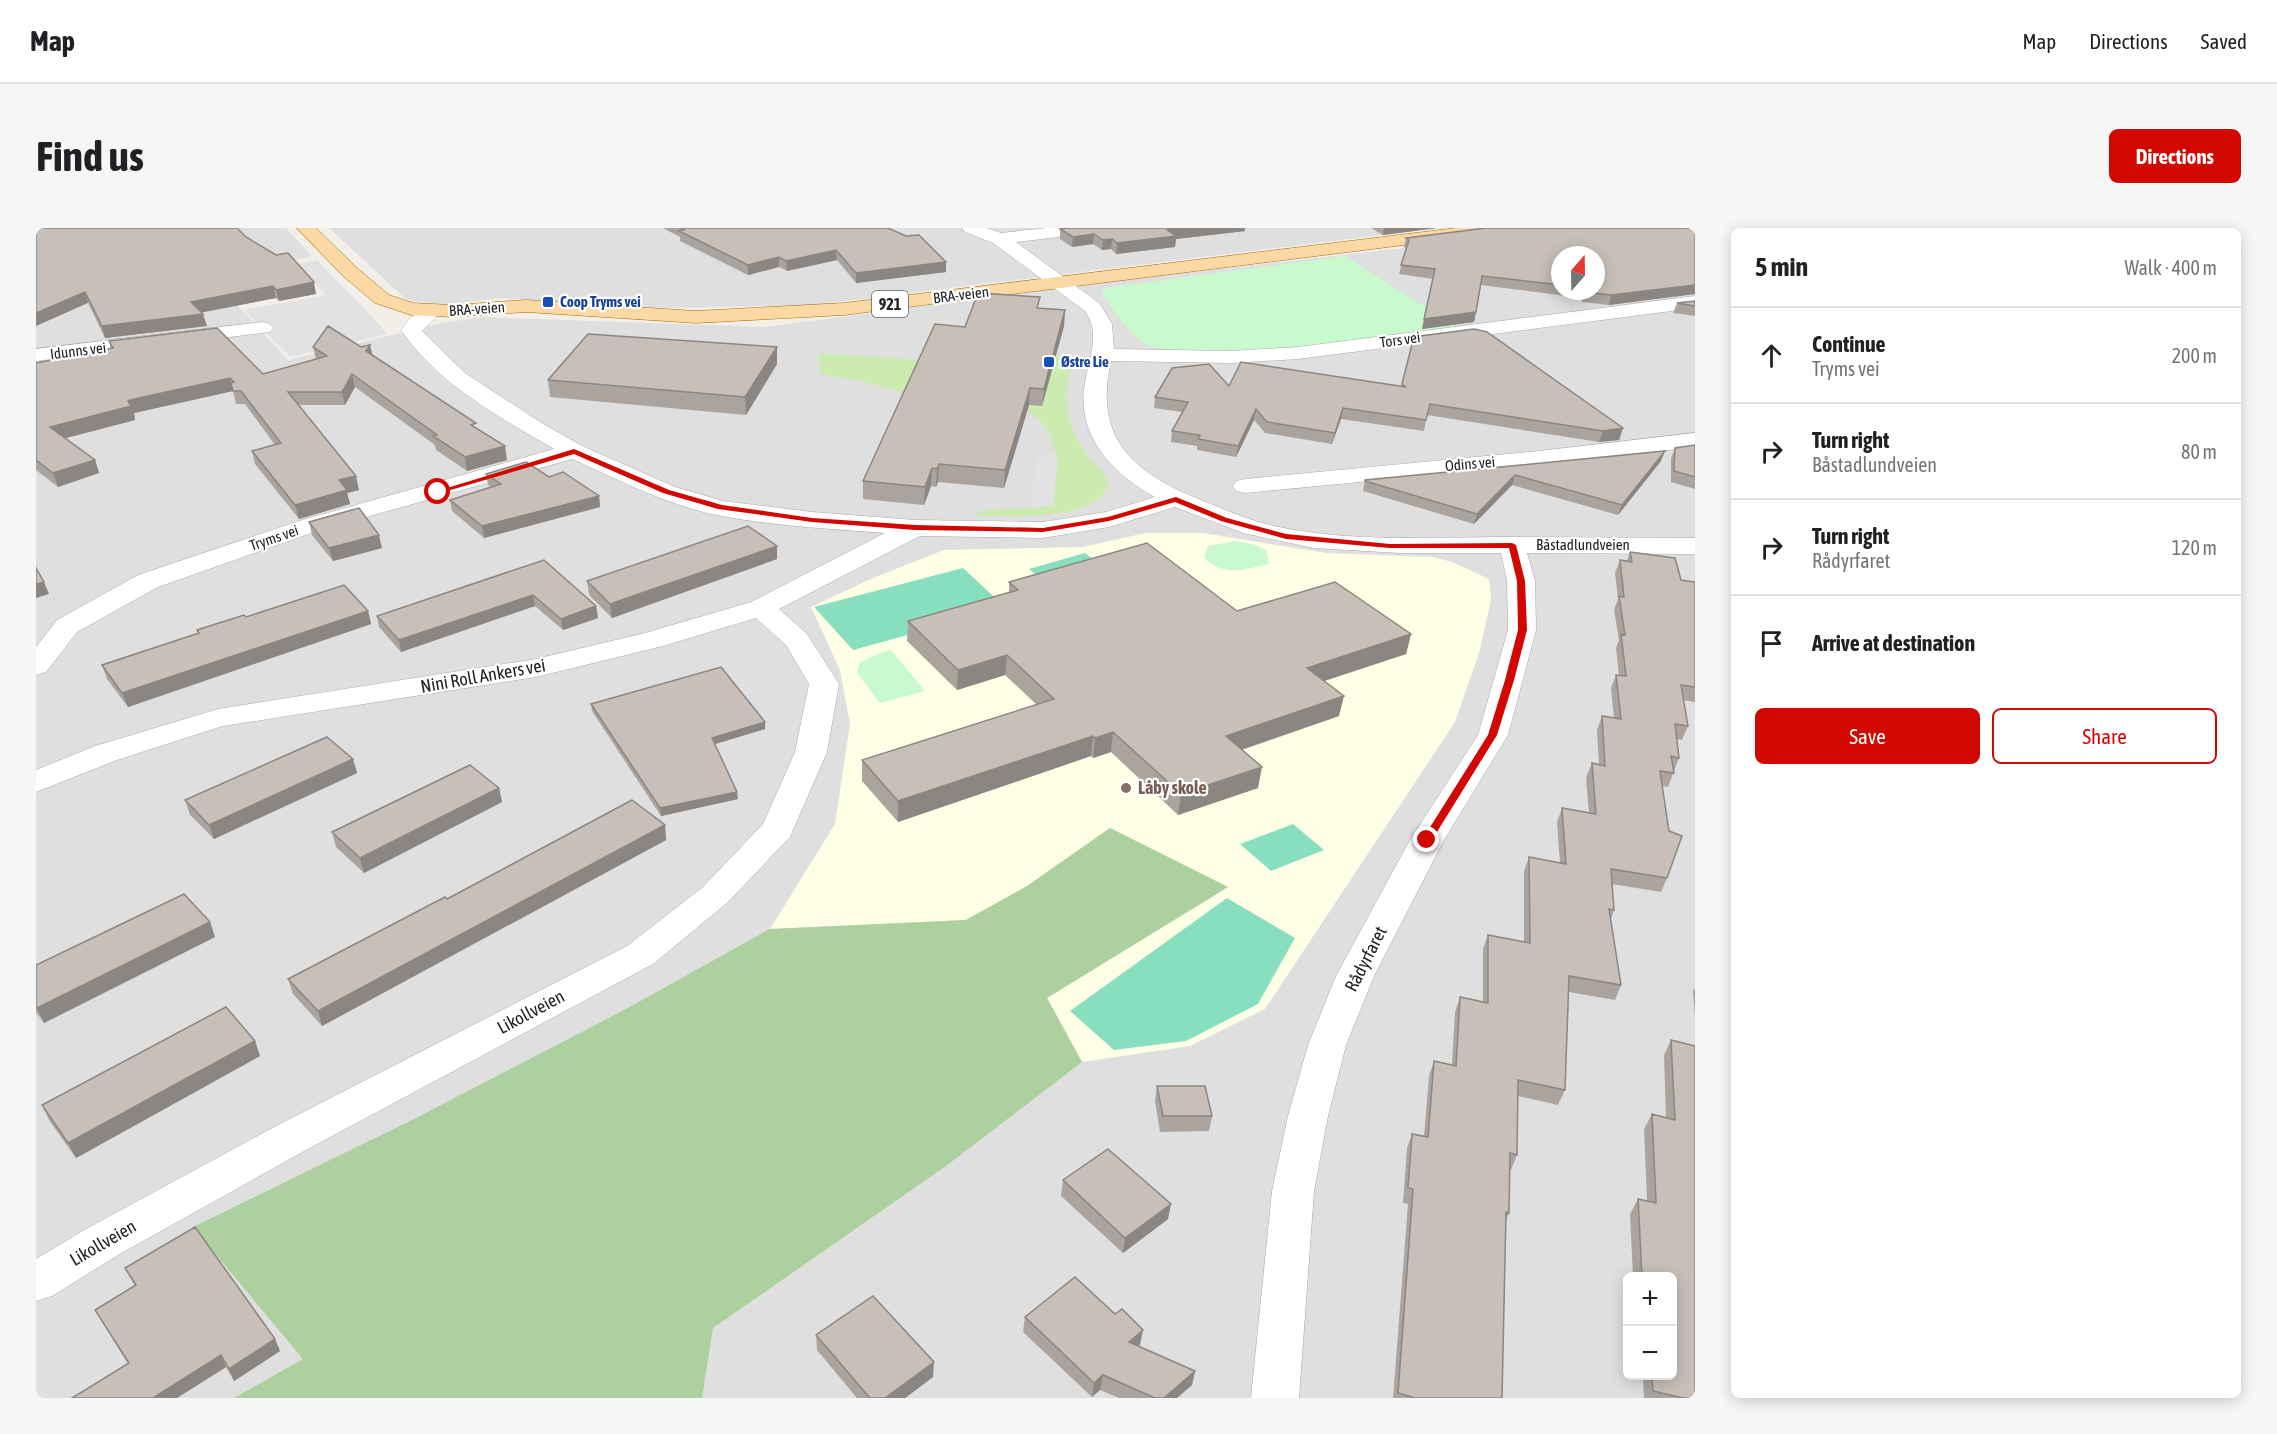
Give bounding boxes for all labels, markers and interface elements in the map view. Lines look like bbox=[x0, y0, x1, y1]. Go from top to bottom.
text: Map bbox=[30, 25, 75, 57]
text: Map bbox=[2022, 29, 2056, 53]
text: Directions bbox=[2089, 29, 2168, 53]
text: Saved bbox=[2201, 29, 2247, 53]
button: Directions bbox=[2109, 129, 2241, 183]
text: Find us bbox=[36, 132, 144, 180]
north arrow bbox=[1551, 246, 1605, 300]
text: 5 min bbox=[1755, 252, 1808, 282]
text: Walk · 400 m bbox=[2125, 256, 2217, 279]
street label: BRA-veien bbox=[932, 283, 990, 306]
road number: 921 bbox=[872, 291, 908, 317]
place label: Coop Tryms vei bbox=[560, 293, 641, 310]
marker: Coop Tryms vei bbox=[541, 295, 555, 309]
street label: BRA-veien bbox=[448, 298, 506, 319]
street label: Tors vei bbox=[1379, 328, 1421, 351]
text: Continue bbox=[1812, 331, 1886, 357]
street label: Idunns vei bbox=[49, 339, 107, 362]
icon: ahead bbox=[1755, 339, 1788, 372]
text: 200 m bbox=[2172, 344, 2217, 367]
place label: Østre Lie bbox=[1061, 353, 1109, 370]
marker: Østre Lie bbox=[1042, 355, 1056, 369]
text: Tryms vei bbox=[1812, 357, 1880, 380]
text: Turn right bbox=[1812, 427, 1889, 453]
icon: right bbox=[1755, 435, 1788, 468]
text: 80 m bbox=[2181, 440, 2217, 463]
street label: Odins vei bbox=[1444, 453, 1496, 474]
text: Båstadlundveien bbox=[1812, 453, 1937, 476]
route start bbox=[424, 478, 450, 504]
street label: Tryms vei bbox=[247, 521, 301, 554]
text: Turn right bbox=[1812, 523, 1889, 549]
icon: right bbox=[1755, 531, 1788, 564]
street label: Båstadlundveien bbox=[1536, 536, 1630, 553]
text: 120 m bbox=[2172, 536, 2217, 559]
text: Rådyrfaret bbox=[1812, 549, 1890, 572]
icon: arrive bbox=[1755, 627, 1788, 660]
text: Arrive at destination bbox=[1812, 630, 1975, 656]
street label: Nini Roll Ankers vei bbox=[419, 654, 547, 697]
button: Save bbox=[1755, 708, 1980, 764]
button: Share bbox=[1992, 708, 2217, 764]
place label: Låby skole bbox=[1138, 777, 1207, 798]
marker: Låby skole bbox=[1119, 781, 1133, 795]
route end bbox=[1413, 826, 1439, 852]
street label: Rådyrfaret bbox=[1340, 923, 1391, 995]
street label: Likollveien bbox=[494, 985, 568, 1038]
street label: Likollveien bbox=[66, 1215, 140, 1270]
map controls bbox=[1623, 1272, 1677, 1380]
button: + bbox=[1623, 1272, 1677, 1326]
button: − bbox=[1623, 1326, 1677, 1380]

